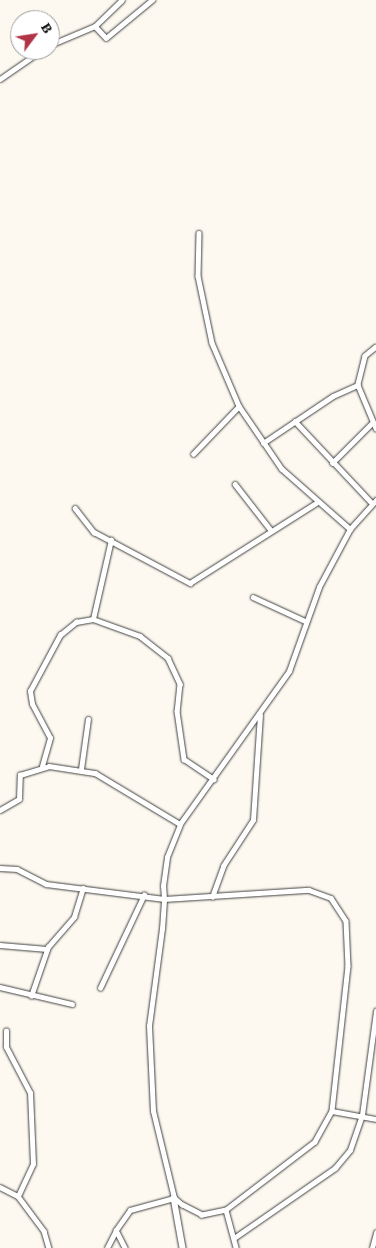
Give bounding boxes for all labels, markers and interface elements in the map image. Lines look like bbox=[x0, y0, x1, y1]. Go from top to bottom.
north arrow bbox=[10, 10, 60, 60]
text: B bbox=[36, 19, 58, 37]

